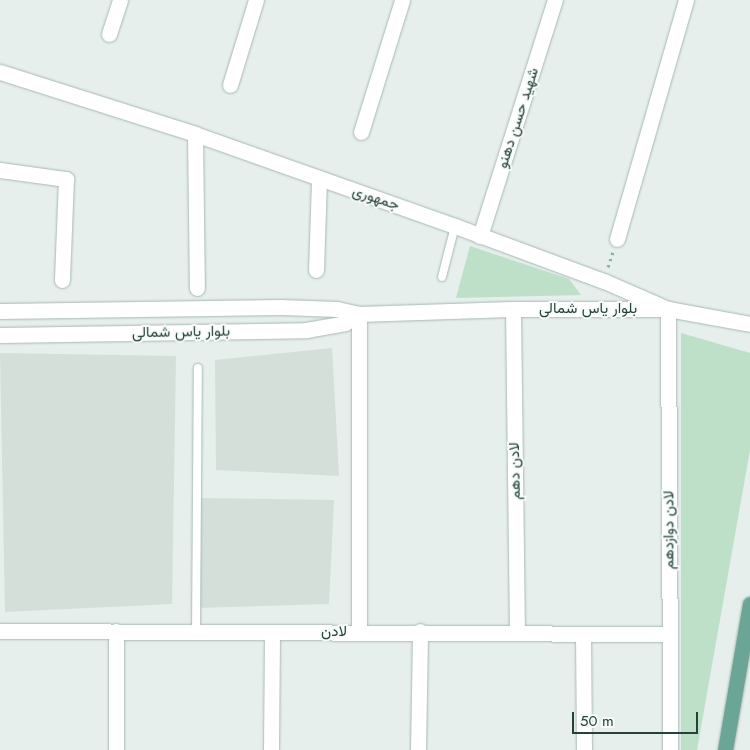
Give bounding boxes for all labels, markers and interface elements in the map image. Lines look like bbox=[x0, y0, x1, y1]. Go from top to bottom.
street label: شهید حسن دهنو bbox=[493, 65, 543, 171]
street label: جمهوری bbox=[350, 182, 402, 214]
street label: بلوار یاس شمالی bbox=[539, 300, 637, 318]
street label: بلوار یاس شمالی bbox=[132, 322, 230, 342]
street label: لادن دهم bbox=[505, 442, 525, 500]
street label: لادن دوازدهم bbox=[660, 491, 678, 569]
street label: لادن bbox=[321, 623, 347, 641]
scale bar bbox=[575, 702, 701, 734]
text: 50 m bbox=[580, 710, 614, 732]

